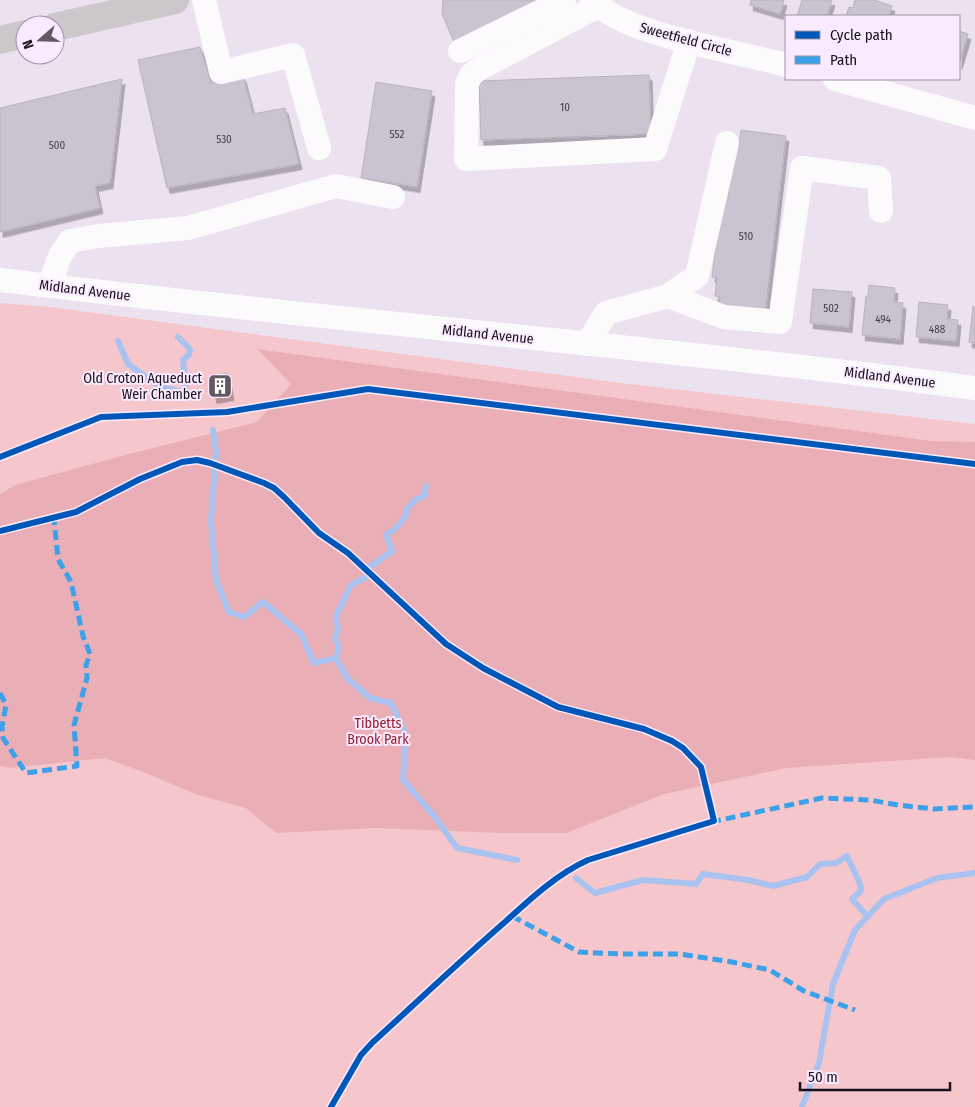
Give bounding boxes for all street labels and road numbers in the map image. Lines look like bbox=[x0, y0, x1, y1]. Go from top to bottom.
street label: Sweetfield Circle bbox=[638, 19, 734, 60]
street label: Midland Avenue bbox=[38, 276, 132, 305]
street label: Midland Avenue bbox=[441, 321, 535, 348]
street label: Midland Avenue bbox=[843, 363, 937, 392]

